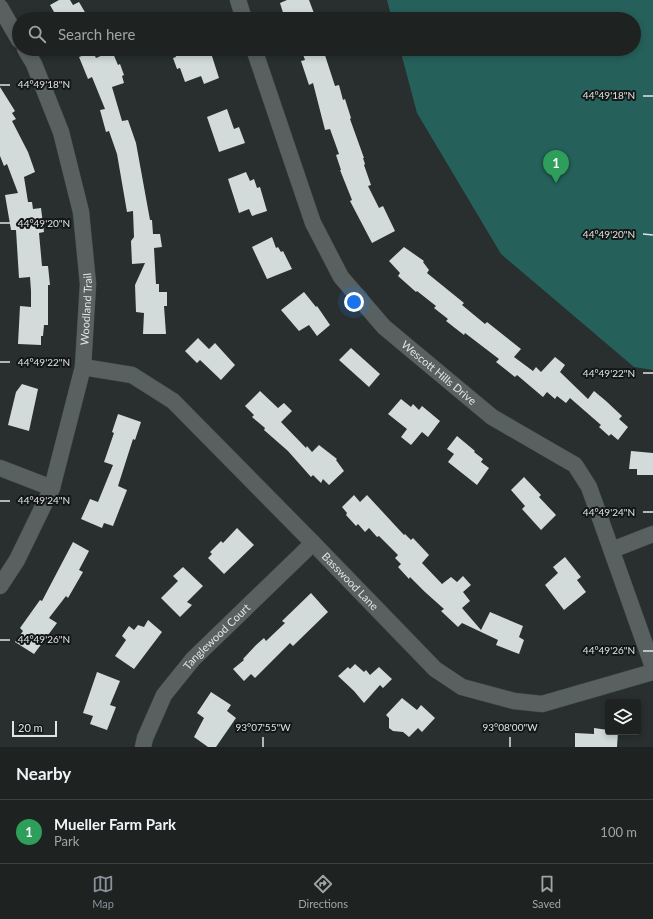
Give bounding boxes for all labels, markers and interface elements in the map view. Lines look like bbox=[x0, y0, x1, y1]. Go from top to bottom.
search box bbox=[12, 12, 641, 56]
icon: search bbox=[26, 23, 48, 45]
text: Search here bbox=[58, 25, 135, 43]
text: 44°49'18"N bbox=[18, 78, 70, 90]
text: 44°49'18"N bbox=[583, 89, 635, 101]
pin: 1 bbox=[543, 150, 569, 183]
text: 44°49'20"N bbox=[18, 217, 70, 229]
text: 44°49'20"N bbox=[583, 228, 635, 240]
street label: Woodland Trail bbox=[77, 273, 94, 346]
your location bbox=[344, 292, 364, 312]
street label: Wescott Hills Drive bbox=[399, 338, 479, 407]
text: 44°49'22"N bbox=[18, 356, 70, 368]
text: 44°49'22"N bbox=[583, 367, 635, 379]
text: 44°49'24"N bbox=[18, 494, 70, 506]
text: 44°49'24"N bbox=[583, 506, 635, 518]
street label: Basswood Lane bbox=[320, 549, 381, 613]
street label: Tanglewood Court bbox=[180, 601, 252, 672]
text: 44°49'26"N bbox=[18, 633, 70, 645]
text: 44°49'26"N bbox=[583, 644, 635, 656]
map controls bbox=[605, 699, 641, 735]
button: layers bbox=[605, 699, 641, 735]
scale bar bbox=[12, 719, 57, 738]
text: 20 m bbox=[18, 721, 43, 734]
text: 93°07'55"W bbox=[235, 721, 291, 733]
text: 93°08'00"W bbox=[482, 721, 538, 733]
text: Nearby bbox=[16, 763, 71, 784]
text: Mueller Farm Park bbox=[54, 815, 176, 833]
text: 1 bbox=[25, 824, 33, 840]
text: 100 m bbox=[600, 824, 637, 840]
text: Park bbox=[54, 833, 79, 849]
tab: Map bbox=[92, 873, 114, 910]
tab: Directions bbox=[298, 873, 348, 910]
tab: Saved bbox=[532, 873, 561, 910]

